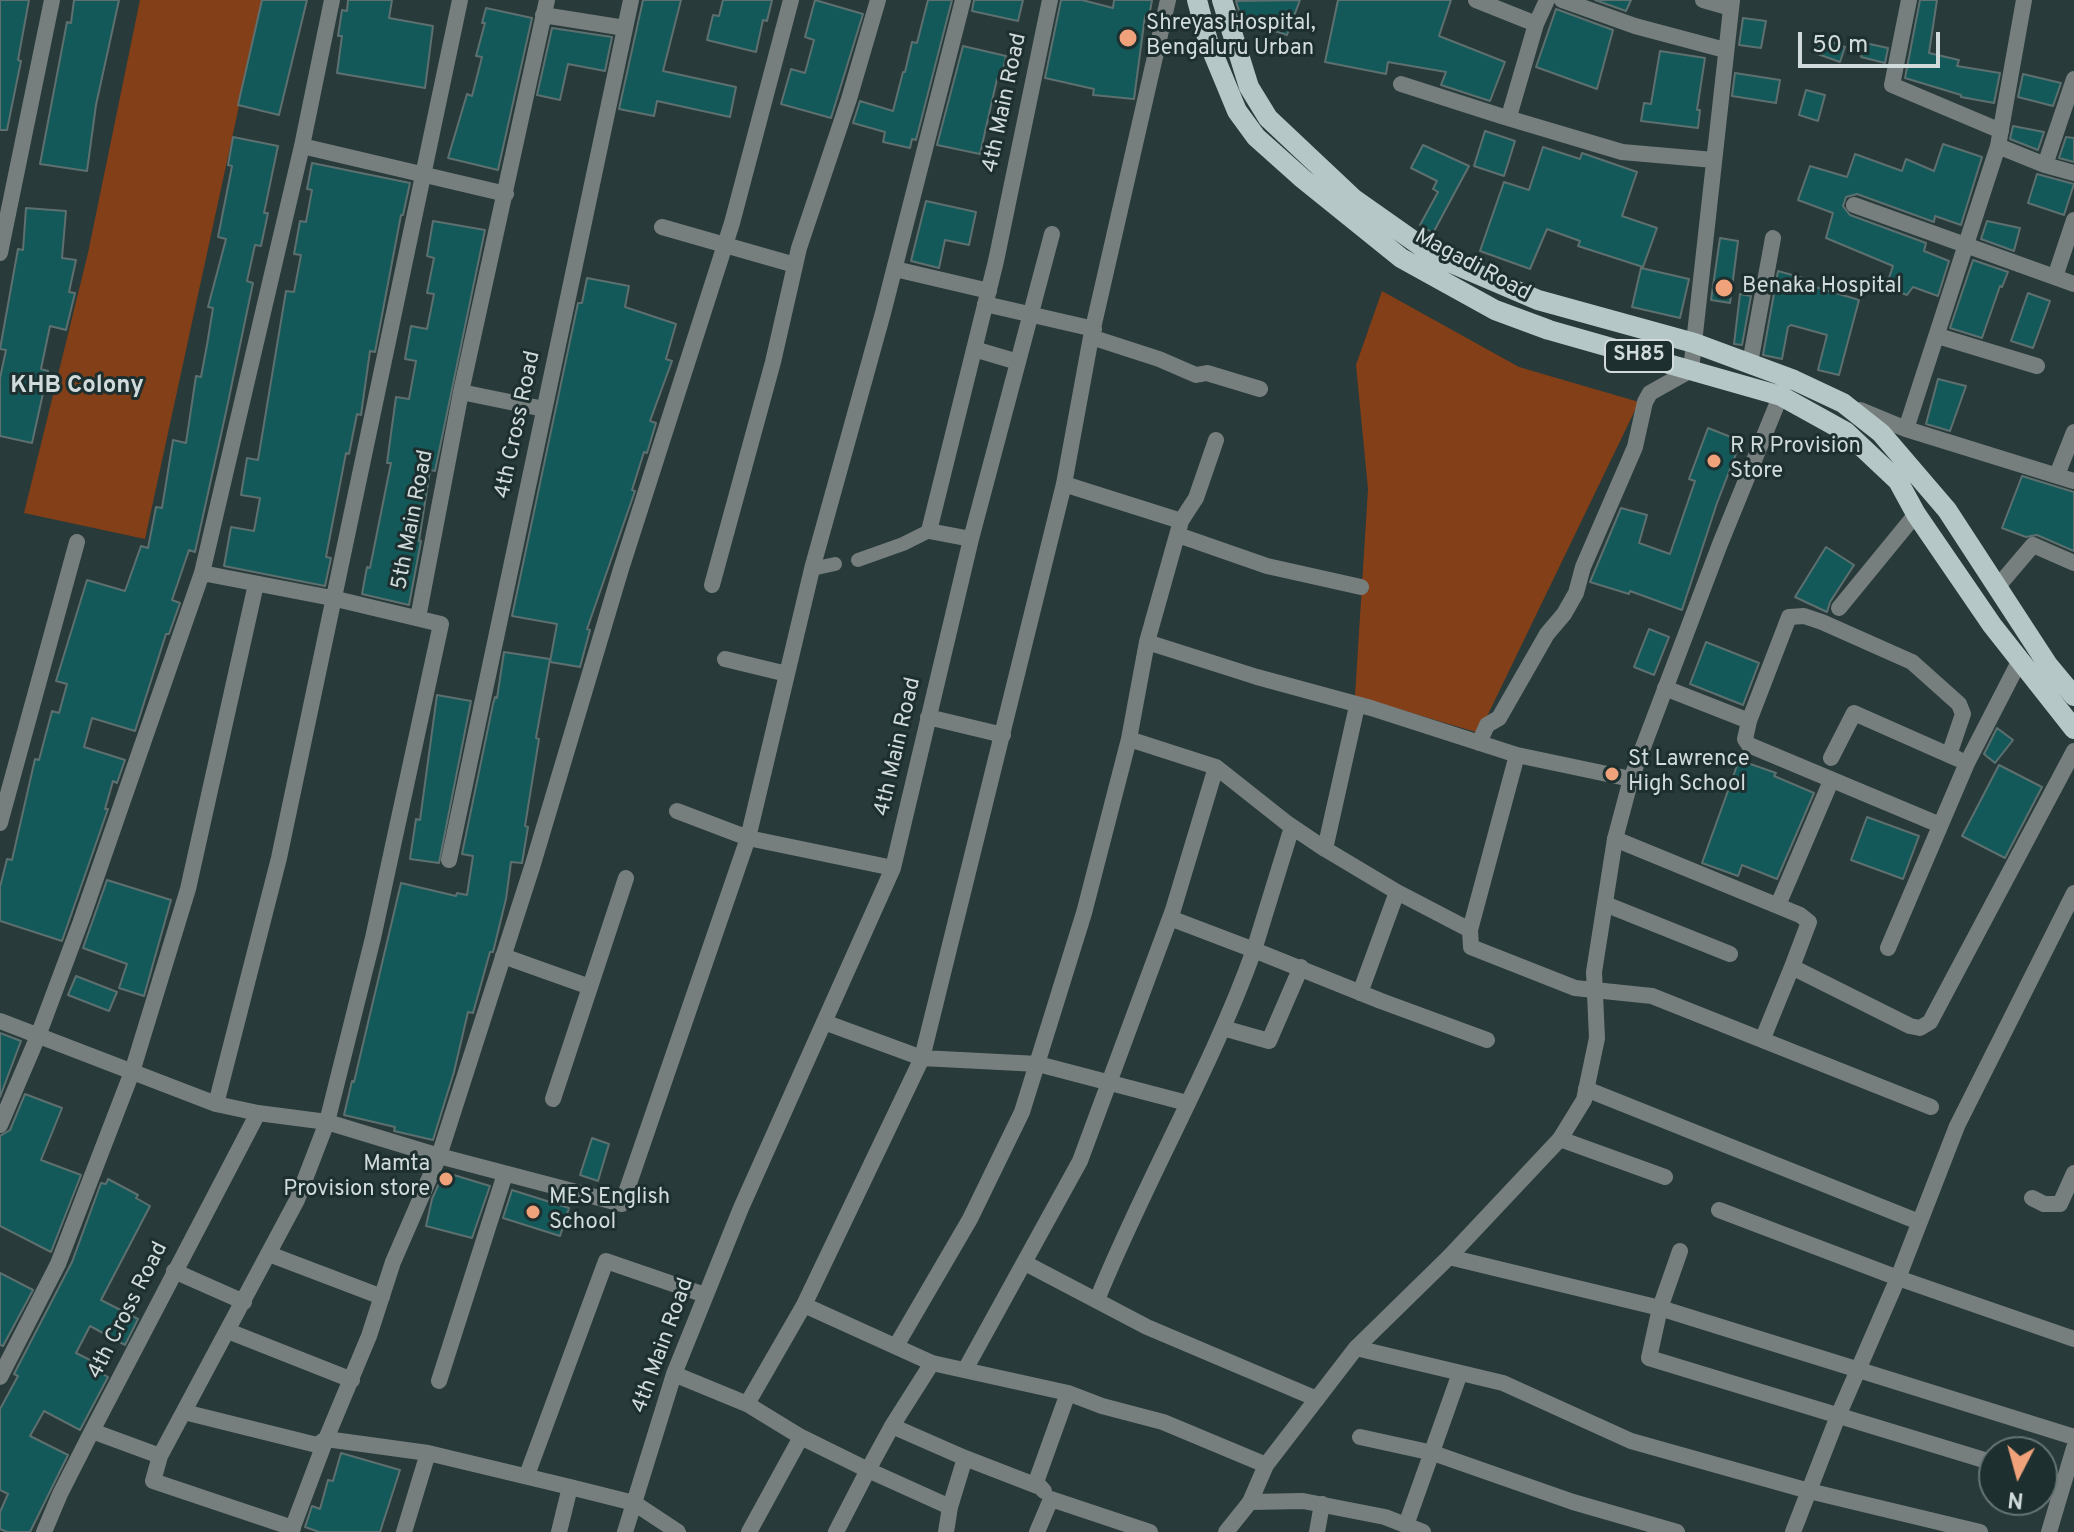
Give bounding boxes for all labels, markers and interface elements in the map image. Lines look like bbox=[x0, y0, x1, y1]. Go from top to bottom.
place label: Shreyas Hospital, Bengaluru Urban bbox=[1146, 12, 1316, 64]
scale bar bbox=[1802, 16, 1944, 66]
marker: Shreyas Hospital, Bengaluru Urban bbox=[1117, 27, 1139, 49]
street label: 4th Main Road bbox=[978, 31, 1034, 175]
text: 50 m bbox=[1812, 31, 1868, 61]
street label: Magadi Road bbox=[1410, 224, 1534, 308]
place label: Benaka Hospital bbox=[1742, 275, 1902, 301]
marker: Benaka Hospital bbox=[1713, 277, 1735, 299]
road number: SH85 bbox=[1605, 340, 1673, 372]
street label: 4th Cross Road bbox=[490, 349, 548, 501]
district label: KHB Colony bbox=[10, 373, 144, 401]
place label: R R Provision Store bbox=[1730, 435, 1861, 486]
street label: 5th Main Road bbox=[388, 448, 440, 592]
marker: R R Provision Store bbox=[1705, 452, 1723, 470]
street label: 4th Main Road bbox=[870, 675, 928, 819]
place label: St Lawrence High School bbox=[1628, 748, 1750, 800]
marker: St Lawrence High School bbox=[1603, 765, 1621, 783]
place label: Mamta Provision store bbox=[283, 1153, 430, 1204]
marker: Mamta Provision store bbox=[437, 1170, 455, 1188]
place label: MES English School bbox=[549, 1186, 670, 1238]
marker: MES English School bbox=[524, 1203, 542, 1221]
street label: 4th Cross Road bbox=[83, 1238, 175, 1384]
street label: 4th Main Road bbox=[627, 1275, 701, 1417]
north arrow bbox=[1978, 1436, 2058, 1516]
text: N bbox=[2006, 1484, 2025, 1513]

